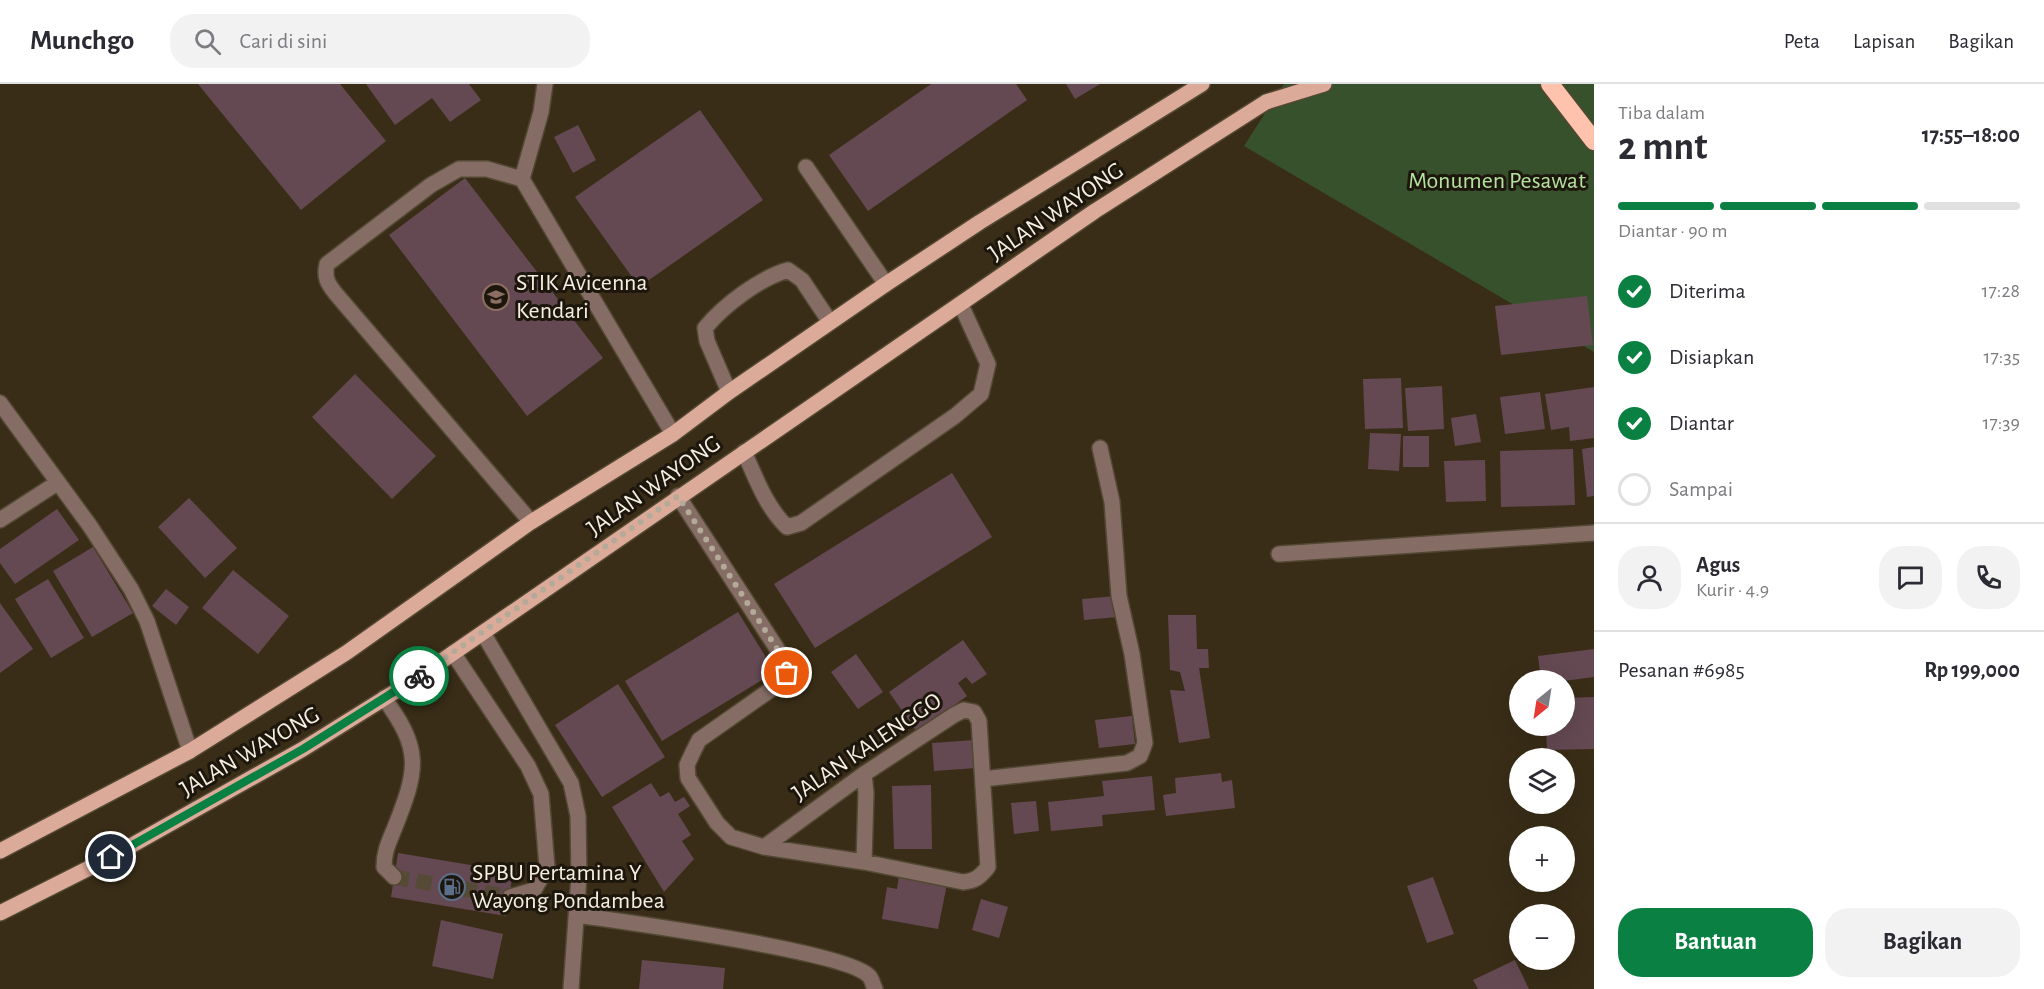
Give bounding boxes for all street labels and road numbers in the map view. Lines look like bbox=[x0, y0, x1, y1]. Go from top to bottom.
street label: JALAN WAYONG bbox=[984, 158, 1128, 266]
street label: JALAN WAYONG bbox=[583, 431, 725, 541]
street label: JALAN KALENGGO bbox=[788, 688, 946, 806]
street label: JALAN WAYONG bbox=[176, 702, 324, 802]

